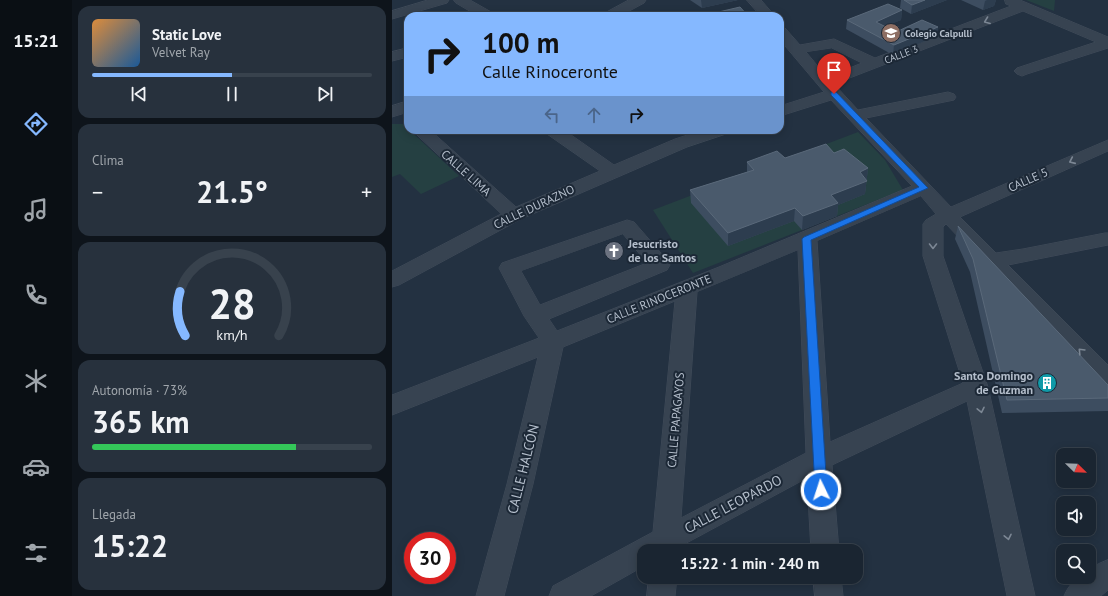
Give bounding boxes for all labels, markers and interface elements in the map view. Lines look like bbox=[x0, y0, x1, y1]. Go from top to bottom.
one-way arrow bbox=[983, 16, 990, 24]
school or university icon: Colegio Calpulli bbox=[880, 22, 902, 44]
text: 100 m bbox=[482, 24, 559, 61]
text: Static Love bbox=[152, 25, 222, 44]
place label: Colegio Calpulli bbox=[905, 27, 972, 40]
icon: right bbox=[416, 28, 468, 80]
text: 15:21 bbox=[13, 29, 59, 52]
street label: CALLE 3 bbox=[882, 42, 920, 67]
text: Velvet Ray bbox=[152, 44, 210, 61]
pin bbox=[817, 53, 851, 94]
icon: arrive bbox=[823, 59, 845, 81]
text: Calle Rinoceronte bbox=[482, 60, 618, 83]
icon: previous bbox=[128, 83, 150, 105]
icon: pause bbox=[221, 83, 243, 105]
icon: next bbox=[314, 83, 336, 105]
icon: left bbox=[541, 104, 563, 126]
icon: ahead bbox=[583, 104, 605, 126]
icon: right bbox=[625, 104, 647, 126]
icon: directions bbox=[22, 110, 50, 138]
street label: CALLE LIMA bbox=[438, 146, 494, 199]
text: Clima bbox=[92, 152, 124, 169]
one-way arrow bbox=[1069, 156, 1076, 164]
street label: CALLE 5 bbox=[1006, 164, 1050, 195]
text: 21.5° bbox=[196, 172, 268, 211]
text: − bbox=[92, 178, 103, 206]
text: + bbox=[361, 178, 372, 206]
street label: CALLE DURAZNO bbox=[491, 181, 577, 232]
icon: music bbox=[22, 196, 50, 224]
place label: Jesucristo de los Santos bbox=[627, 236, 696, 265]
church icon: Jesucristo de los Santos bbox=[603, 240, 625, 262]
one-way arrow bbox=[929, 243, 937, 249]
street label: CALLE RINOCERONTE bbox=[604, 271, 713, 326]
text: 28 bbox=[208, 277, 256, 330]
icon: phone bbox=[22, 281, 50, 309]
text: km/h bbox=[216, 325, 248, 344]
one-way arrow bbox=[1078, 348, 1086, 356]
icon: climate bbox=[22, 367, 50, 395]
place label: Santo Domingo de Guzman bbox=[954, 368, 1034, 397]
street label: CALLE PAPAGAYOS bbox=[664, 372, 687, 468]
building icon: Santo Domingo de Guzman bbox=[1036, 372, 1058, 394]
text: Autonomía · 73% bbox=[92, 382, 187, 399]
text: 365 km bbox=[92, 402, 190, 441]
one-way arrow bbox=[976, 407, 984, 413]
street label: CALLE HALCÓN bbox=[503, 422, 543, 516]
north arrow bbox=[1056, 448, 1096, 488]
map controls bbox=[1056, 448, 1096, 584]
icon: car bbox=[22, 453, 50, 481]
position arrow bbox=[800, 469, 842, 511]
street label: CALLE LEOPARDO bbox=[681, 471, 785, 537]
button: sound bbox=[1056, 496, 1096, 536]
text: Llegada bbox=[92, 506, 136, 523]
text: 15:22 bbox=[92, 526, 168, 565]
speed limit sign: 30 bbox=[404, 532, 456, 584]
one-way arrow bbox=[1003, 534, 1012, 541]
icon: filters bbox=[22, 539, 50, 567]
button: search bbox=[1056, 544, 1096, 584]
text: 15:22 · 1 min · 240 m bbox=[681, 554, 819, 573]

